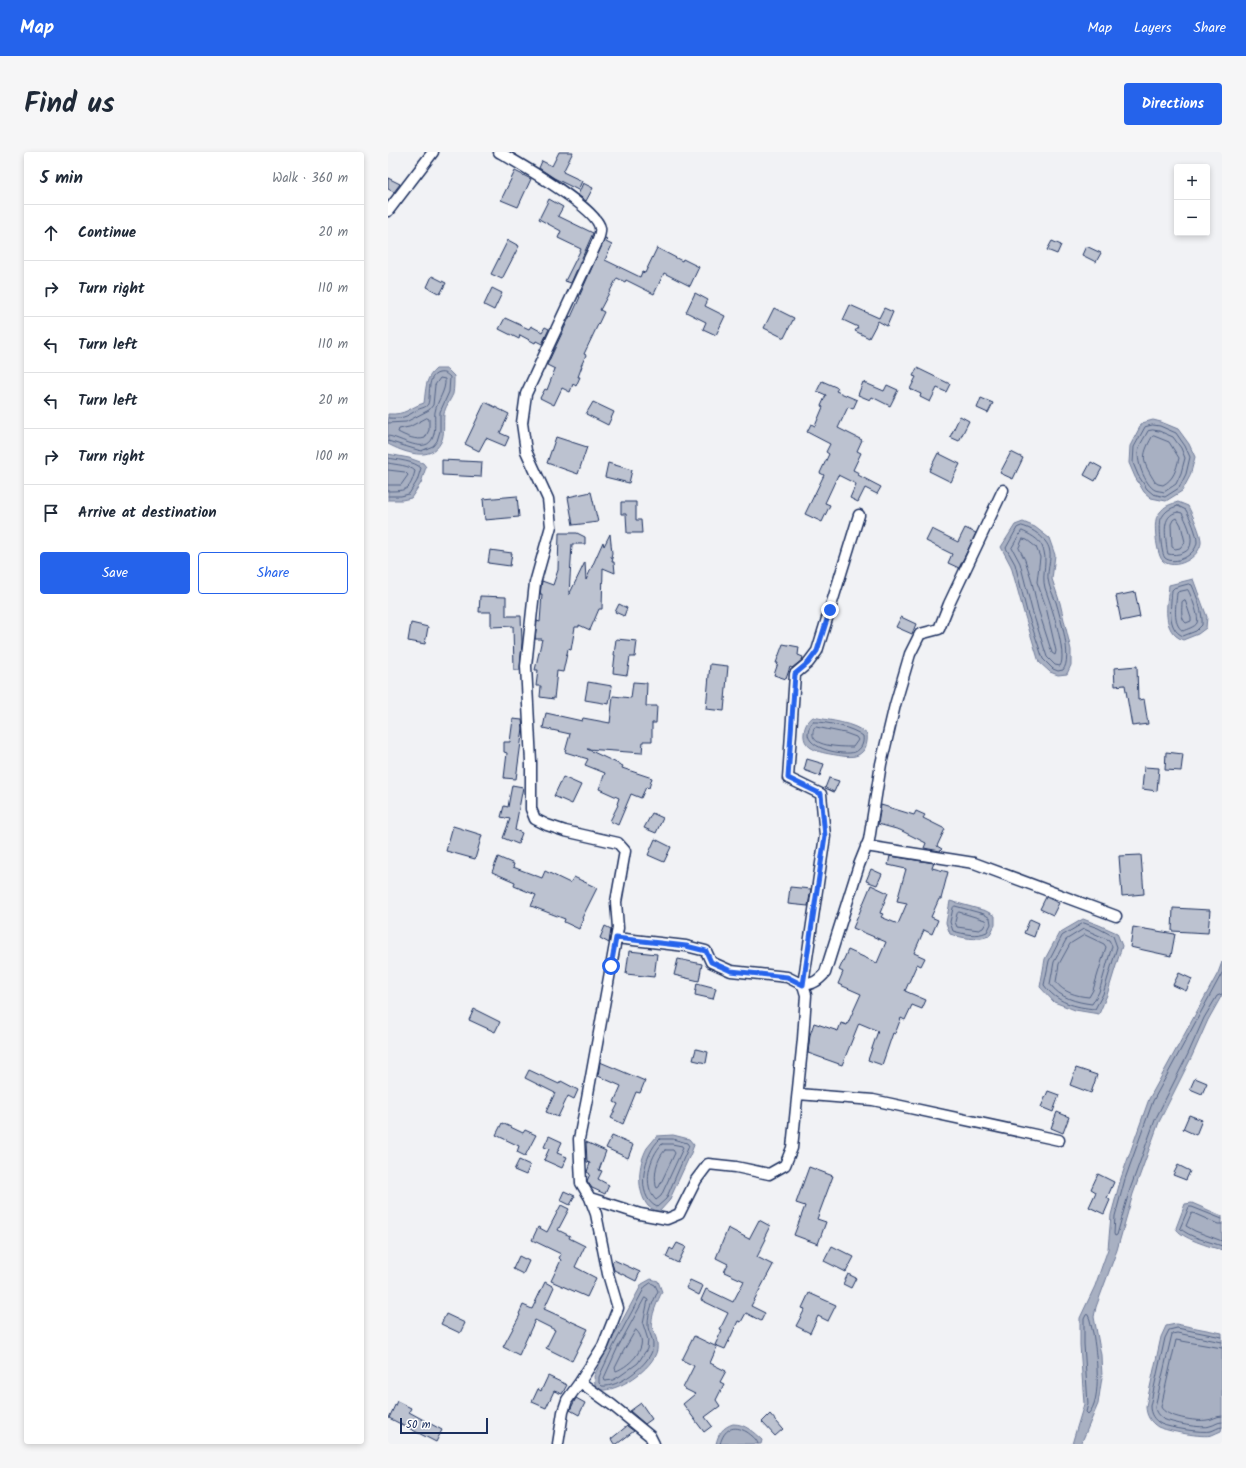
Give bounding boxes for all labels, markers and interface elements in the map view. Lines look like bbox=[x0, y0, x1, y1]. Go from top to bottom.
text: Map bbox=[20, 13, 54, 43]
text: Map bbox=[1088, 17, 1112, 39]
text: Layers bbox=[1134, 17, 1172, 39]
text: Share bbox=[1194, 17, 1226, 39]
text: Find us bbox=[24, 82, 115, 127]
button: Directions bbox=[1124, 83, 1222, 125]
map controls bbox=[1174, 164, 1210, 236]
button: + bbox=[1174, 164, 1210, 200]
text: 5 min bbox=[40, 165, 83, 192]
text: Walk · 360 m bbox=[272, 168, 348, 189]
button: − bbox=[1174, 200, 1210, 236]
text: Continue bbox=[78, 221, 136, 245]
icon: ahead bbox=[40, 222, 62, 244]
text: 20 m bbox=[318, 222, 348, 243]
text: Turn right bbox=[78, 277, 145, 301]
icon: right bbox=[40, 278, 62, 300]
text: 110 m bbox=[318, 278, 348, 299]
text: Turn left bbox=[78, 333, 138, 357]
icon: left bbox=[40, 334, 62, 356]
text: 110 m bbox=[318, 334, 348, 355]
text: Turn left bbox=[78, 389, 138, 413]
icon: left bbox=[40, 390, 62, 412]
text: 20 m bbox=[318, 390, 348, 411]
text: Turn right bbox=[78, 445, 145, 469]
icon: right bbox=[40, 446, 62, 468]
text: 100 m bbox=[315, 446, 348, 467]
text: Arrive at destination bbox=[78, 501, 217, 525]
icon: arrive bbox=[40, 502, 62, 524]
button: Save bbox=[40, 552, 190, 594]
button: Share bbox=[198, 552, 348, 594]
route end bbox=[821, 601, 839, 619]
route start bbox=[602, 957, 620, 975]
scale bar bbox=[400, 1416, 488, 1435]
text: 50 m bbox=[406, 1416, 431, 1434]

